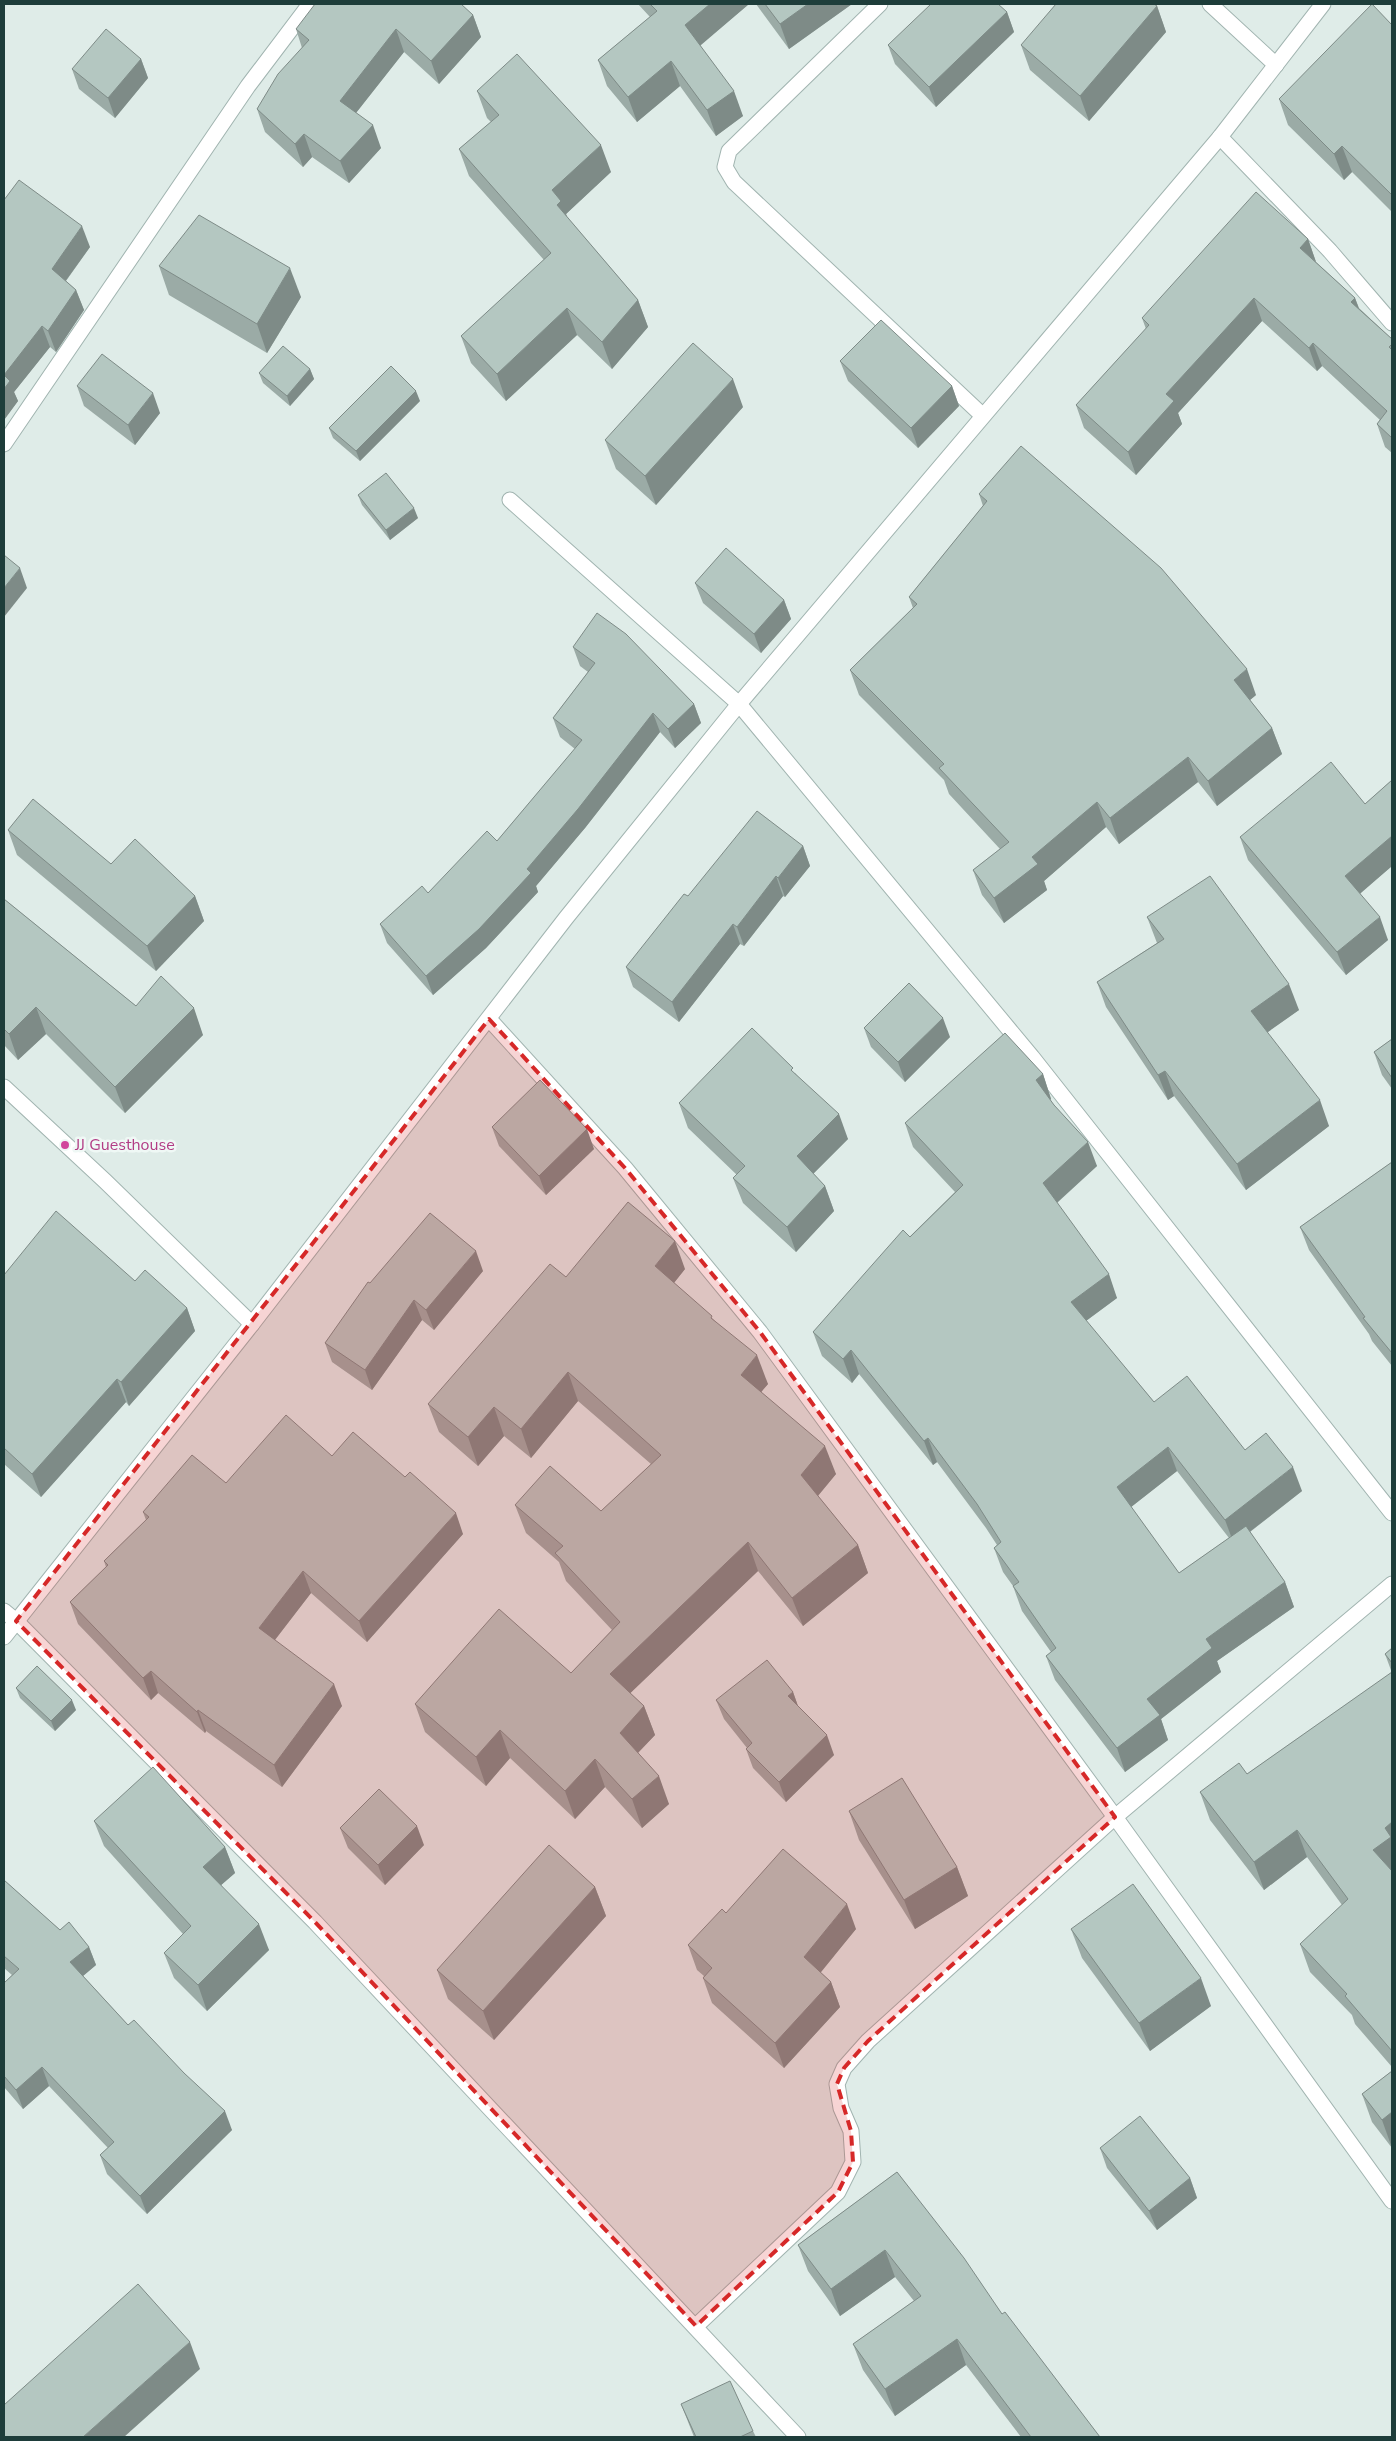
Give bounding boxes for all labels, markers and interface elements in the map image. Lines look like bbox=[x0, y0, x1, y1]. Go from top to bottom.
place label: JJ Guesthouse bbox=[74, 1134, 175, 1156]
marker: JJ Guesthouse bbox=[59, 1139, 71, 1151]

